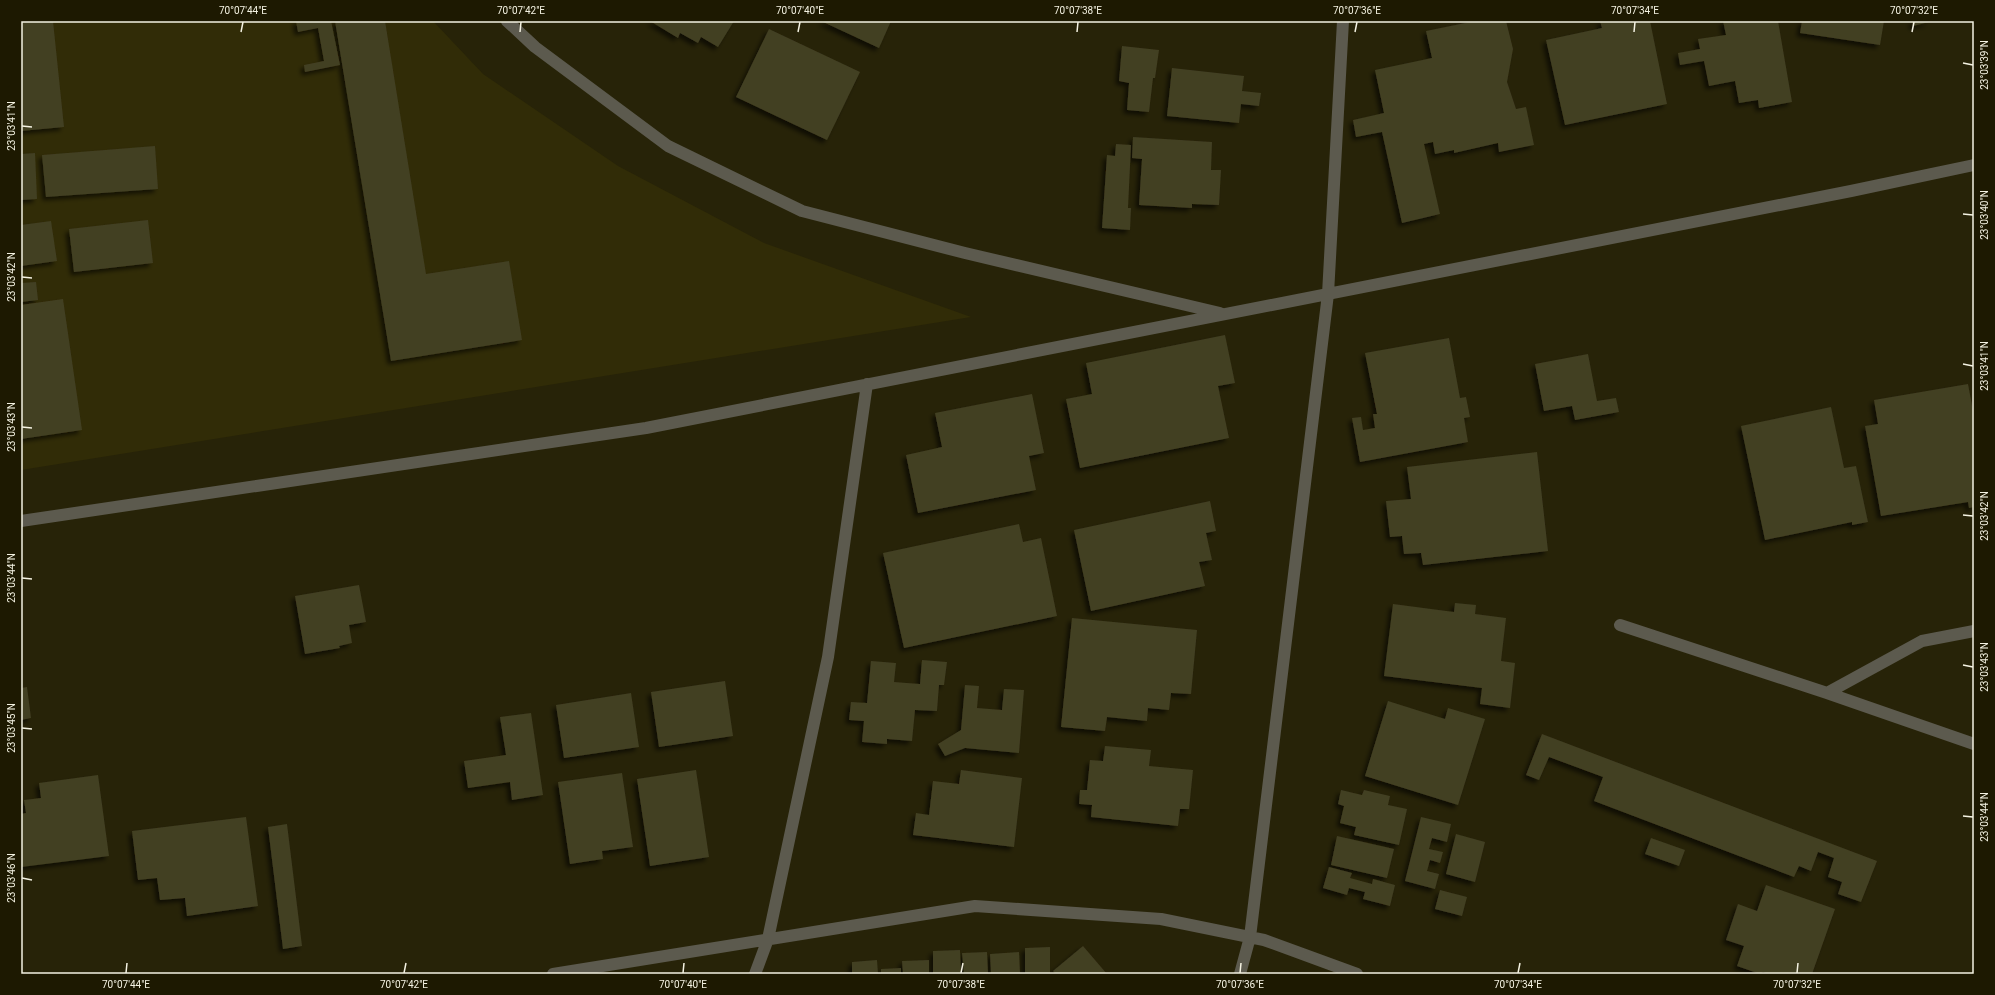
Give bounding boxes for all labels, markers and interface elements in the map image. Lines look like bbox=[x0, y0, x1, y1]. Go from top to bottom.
text: 70°07'44"E bbox=[219, 5, 267, 16]
text: 70°07'42"E bbox=[497, 5, 545, 16]
text: 70°07'40"E bbox=[776, 5, 824, 16]
text: 70°07'38"E bbox=[1054, 5, 1102, 16]
text: 70°07'36"E bbox=[1333, 5, 1381, 16]
text: 70°07'34"E bbox=[1611, 5, 1659, 16]
text: 70°07'32"E bbox=[1890, 5, 1938, 16]
text: 23°03'39"N bbox=[1979, 40, 1990, 90]
text: 23°03'41"N bbox=[6, 101, 17, 151]
text: 23°03'40"N bbox=[1979, 190, 1990, 240]
text: 23°03'42"N bbox=[6, 252, 17, 302]
text: 23°03'41"N bbox=[1979, 341, 1990, 391]
text: 23°03'43"N bbox=[6, 402, 17, 452]
text: 23°03'42"N bbox=[1979, 491, 1990, 541]
text: 23°03'44"N bbox=[6, 553, 17, 603]
text: 23°03'43"N bbox=[1979, 642, 1990, 692]
text: 23°03'45"N bbox=[6, 703, 17, 753]
text: 23°03'44"N bbox=[1979, 792, 1990, 842]
text: 23°03'46"N bbox=[6, 853, 17, 903]
text: 70°07'44"E bbox=[102, 979, 150, 990]
text: 70°07'42"E bbox=[380, 979, 428, 990]
text: 70°07'40"E bbox=[659, 979, 707, 990]
text: 70°07'38"E bbox=[937, 979, 985, 990]
text: 70°07'36"E bbox=[1216, 979, 1264, 990]
text: 70°07'34"E bbox=[1494, 979, 1542, 990]
text: 70°07'32"E bbox=[1773, 979, 1821, 990]

